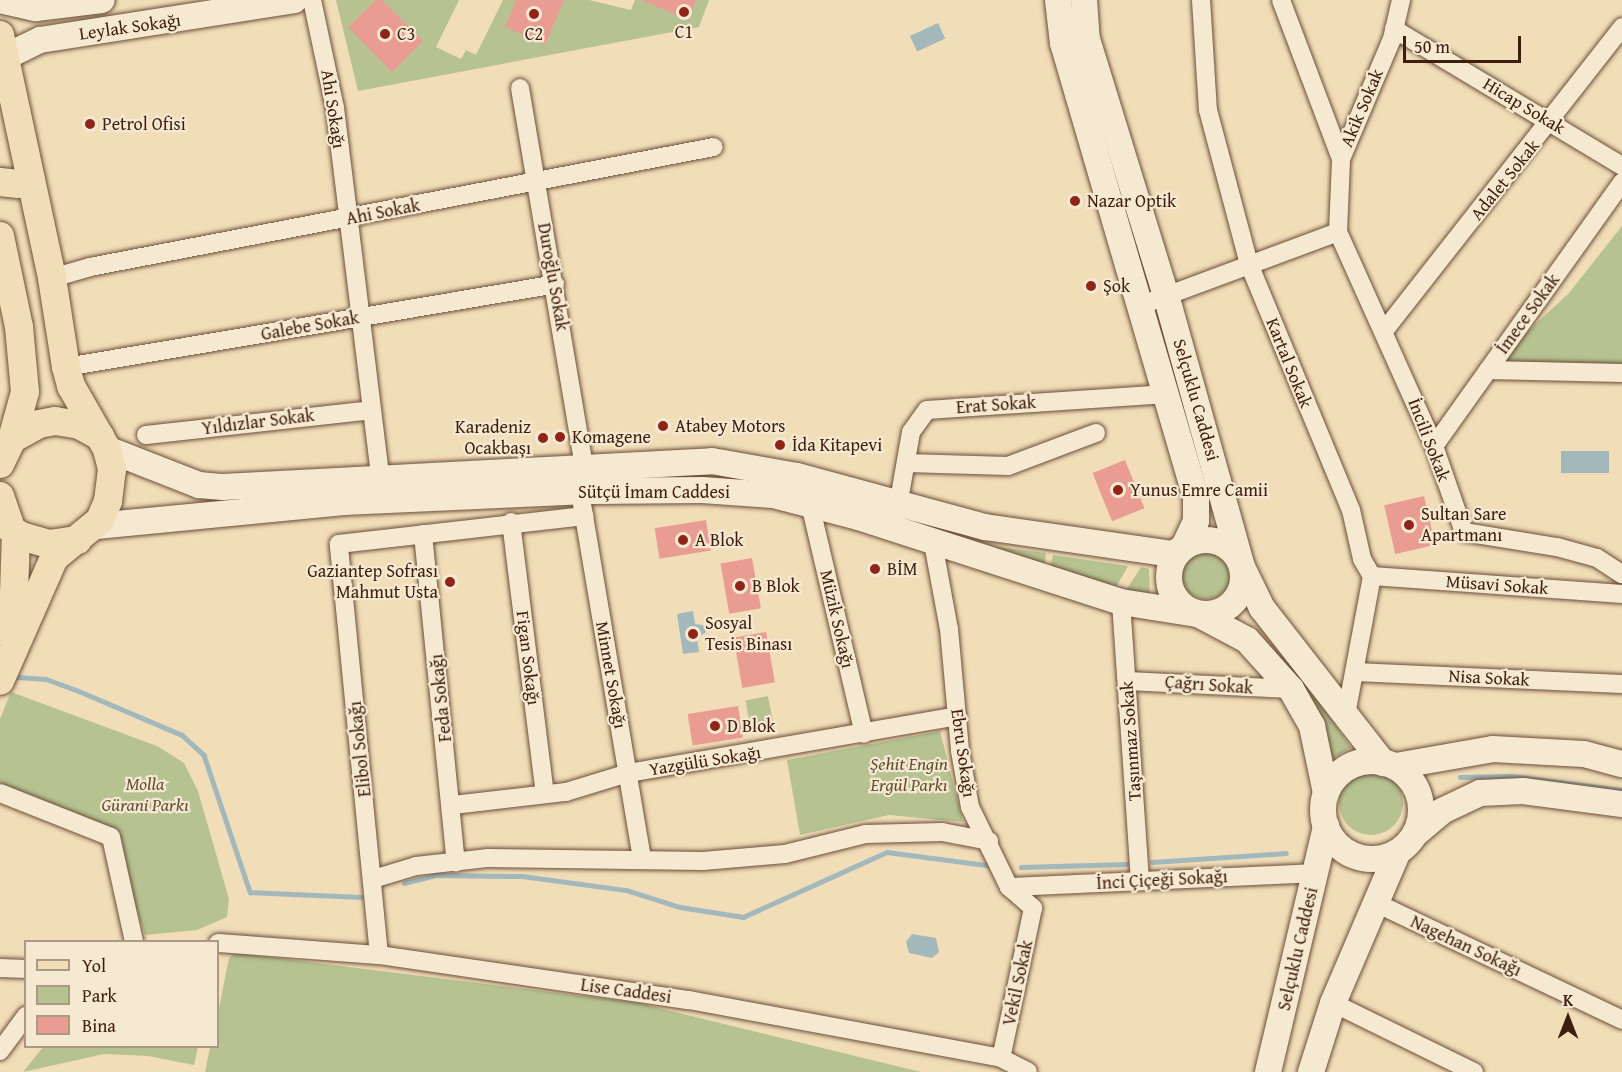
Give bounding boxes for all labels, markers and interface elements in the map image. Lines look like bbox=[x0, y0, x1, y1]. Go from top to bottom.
marker: C1 bbox=[677, 5, 691, 19]
marker: C2 bbox=[527, 7, 541, 21]
street label: Leylak Sokağı bbox=[78, 9, 182, 45]
place label: C1 bbox=[675, 21, 693, 43]
place label: C3 bbox=[397, 23, 415, 45]
place label: C2 bbox=[525, 23, 543, 45]
scale bar bbox=[1406, 24, 1524, 62]
marker: C3 bbox=[378, 27, 392, 41]
text: 50 m bbox=[1414, 33, 1450, 60]
street label: Akik Sokak bbox=[1336, 66, 1388, 150]
street label: Ahi Sokağı bbox=[316, 68, 350, 150]
street label: Hicap Sokak bbox=[1479, 73, 1569, 139]
place label: Petrol Ofisi bbox=[102, 113, 186, 135]
marker: Petrol Ofisi bbox=[83, 117, 97, 131]
street label: Adalet Sokak bbox=[1466, 135, 1544, 225]
place label: Nazar Optik bbox=[1087, 190, 1176, 212]
street label: Ahi Sokak bbox=[344, 194, 422, 230]
marker: Nazar Optik bbox=[1068, 194, 1082, 208]
street label: Duroğlu Sokak bbox=[533, 221, 573, 333]
street label: İmece Sokak bbox=[1492, 270, 1564, 358]
place label: Şok bbox=[1103, 275, 1130, 297]
marker: Şok bbox=[1084, 279, 1098, 293]
street label: Galebe Sokak bbox=[259, 307, 361, 345]
street label: Kartal Sokak bbox=[1261, 315, 1317, 411]
street label: Selçuklu Caddesi bbox=[1168, 336, 1224, 464]
street label: Erat Sokak bbox=[955, 391, 1037, 419]
street label: İncili Sokak bbox=[1403, 395, 1455, 485]
street label: Yıldızlar Sokak bbox=[201, 404, 315, 440]
place label: Atabey Motors bbox=[675, 415, 786, 437]
place label: Karadeniz Ocakbaşı bbox=[455, 417, 531, 460]
marker: Atabey Motors bbox=[656, 419, 670, 433]
place label: Komagene bbox=[572, 426, 651, 448]
marker: Komagene bbox=[553, 430, 567, 444]
marker: Karadeniz Ocakbaşı bbox=[536, 431, 550, 445]
place label: İda Kitapevi bbox=[792, 434, 882, 456]
marker: İda Kitapevi bbox=[773, 438, 787, 452]
place label: Yunus Emre Camii bbox=[1130, 479, 1268, 501]
street label: Sütçü İmam Caddesi bbox=[578, 481, 730, 503]
marker: Yunus Emre Camii bbox=[1111, 483, 1125, 497]
place label: Sultan Sare Apartmanı bbox=[1421, 504, 1506, 546]
marker: Sultan Sare Apartmanı bbox=[1402, 518, 1416, 532]
place label: A Blok bbox=[695, 529, 743, 551]
marker: A Blok bbox=[676, 533, 690, 547]
place label: BİM bbox=[887, 558, 917, 580]
place label: Gaziantep Sofrası Mahmut Usta bbox=[307, 561, 438, 604]
marker: BİM bbox=[868, 562, 882, 576]
street label: Müzik Sokağı bbox=[815, 568, 859, 670]
street label: Müsavi Sokak bbox=[1445, 571, 1549, 599]
marker: Gaziantep Sofrası Mahmut Usta bbox=[443, 575, 457, 589]
place label: B Blok bbox=[752, 575, 800, 597]
marker: B Blok bbox=[733, 579, 747, 593]
street label: Figan Sokağı bbox=[511, 610, 545, 706]
place label: Sosyal Tesis Binası bbox=[705, 613, 792, 656]
street label: Minnet Sokağı bbox=[591, 620, 631, 730]
marker: Sosyal Tesis Binası bbox=[686, 627, 700, 641]
street label: Feda Sokağı bbox=[426, 653, 456, 743]
street label: Nisa Sokak bbox=[1448, 665, 1530, 691]
street label: Çağrı Sokak bbox=[1164, 671, 1254, 699]
street label: Taşınmaz Sokak bbox=[1116, 680, 1146, 802]
street label: Elibol Sokağı bbox=[344, 700, 376, 798]
street label: Ebru Sokağı bbox=[946, 707, 980, 799]
place label: D Blok bbox=[727, 715, 775, 737]
marker: D Blok bbox=[708, 719, 722, 733]
street label: Yazgülü Sokağı bbox=[647, 741, 763, 781]
park label: Şehit Engin Ergül Parkı bbox=[870, 754, 948, 796]
park label: Molla Gürani Parkı bbox=[101, 774, 189, 816]
street label: İnci Çiçeği Sokağı bbox=[1096, 866, 1228, 894]
street label: Selçuklu Caddesi bbox=[1273, 885, 1323, 1013]
street label: Nagehan Sokağı bbox=[1407, 911, 1525, 981]
street label: Vekil Sokak bbox=[998, 938, 1038, 1028]
legend bbox=[24, 940, 219, 1048]
text: Yol bbox=[82, 952, 106, 979]
street label: Lise Caddesi bbox=[579, 974, 673, 1008]
text: Park bbox=[82, 982, 117, 1009]
north arrow bbox=[1538, 988, 1598, 1048]
text: K bbox=[1563, 988, 1573, 1012]
text: Bina bbox=[82, 1012, 116, 1039]

